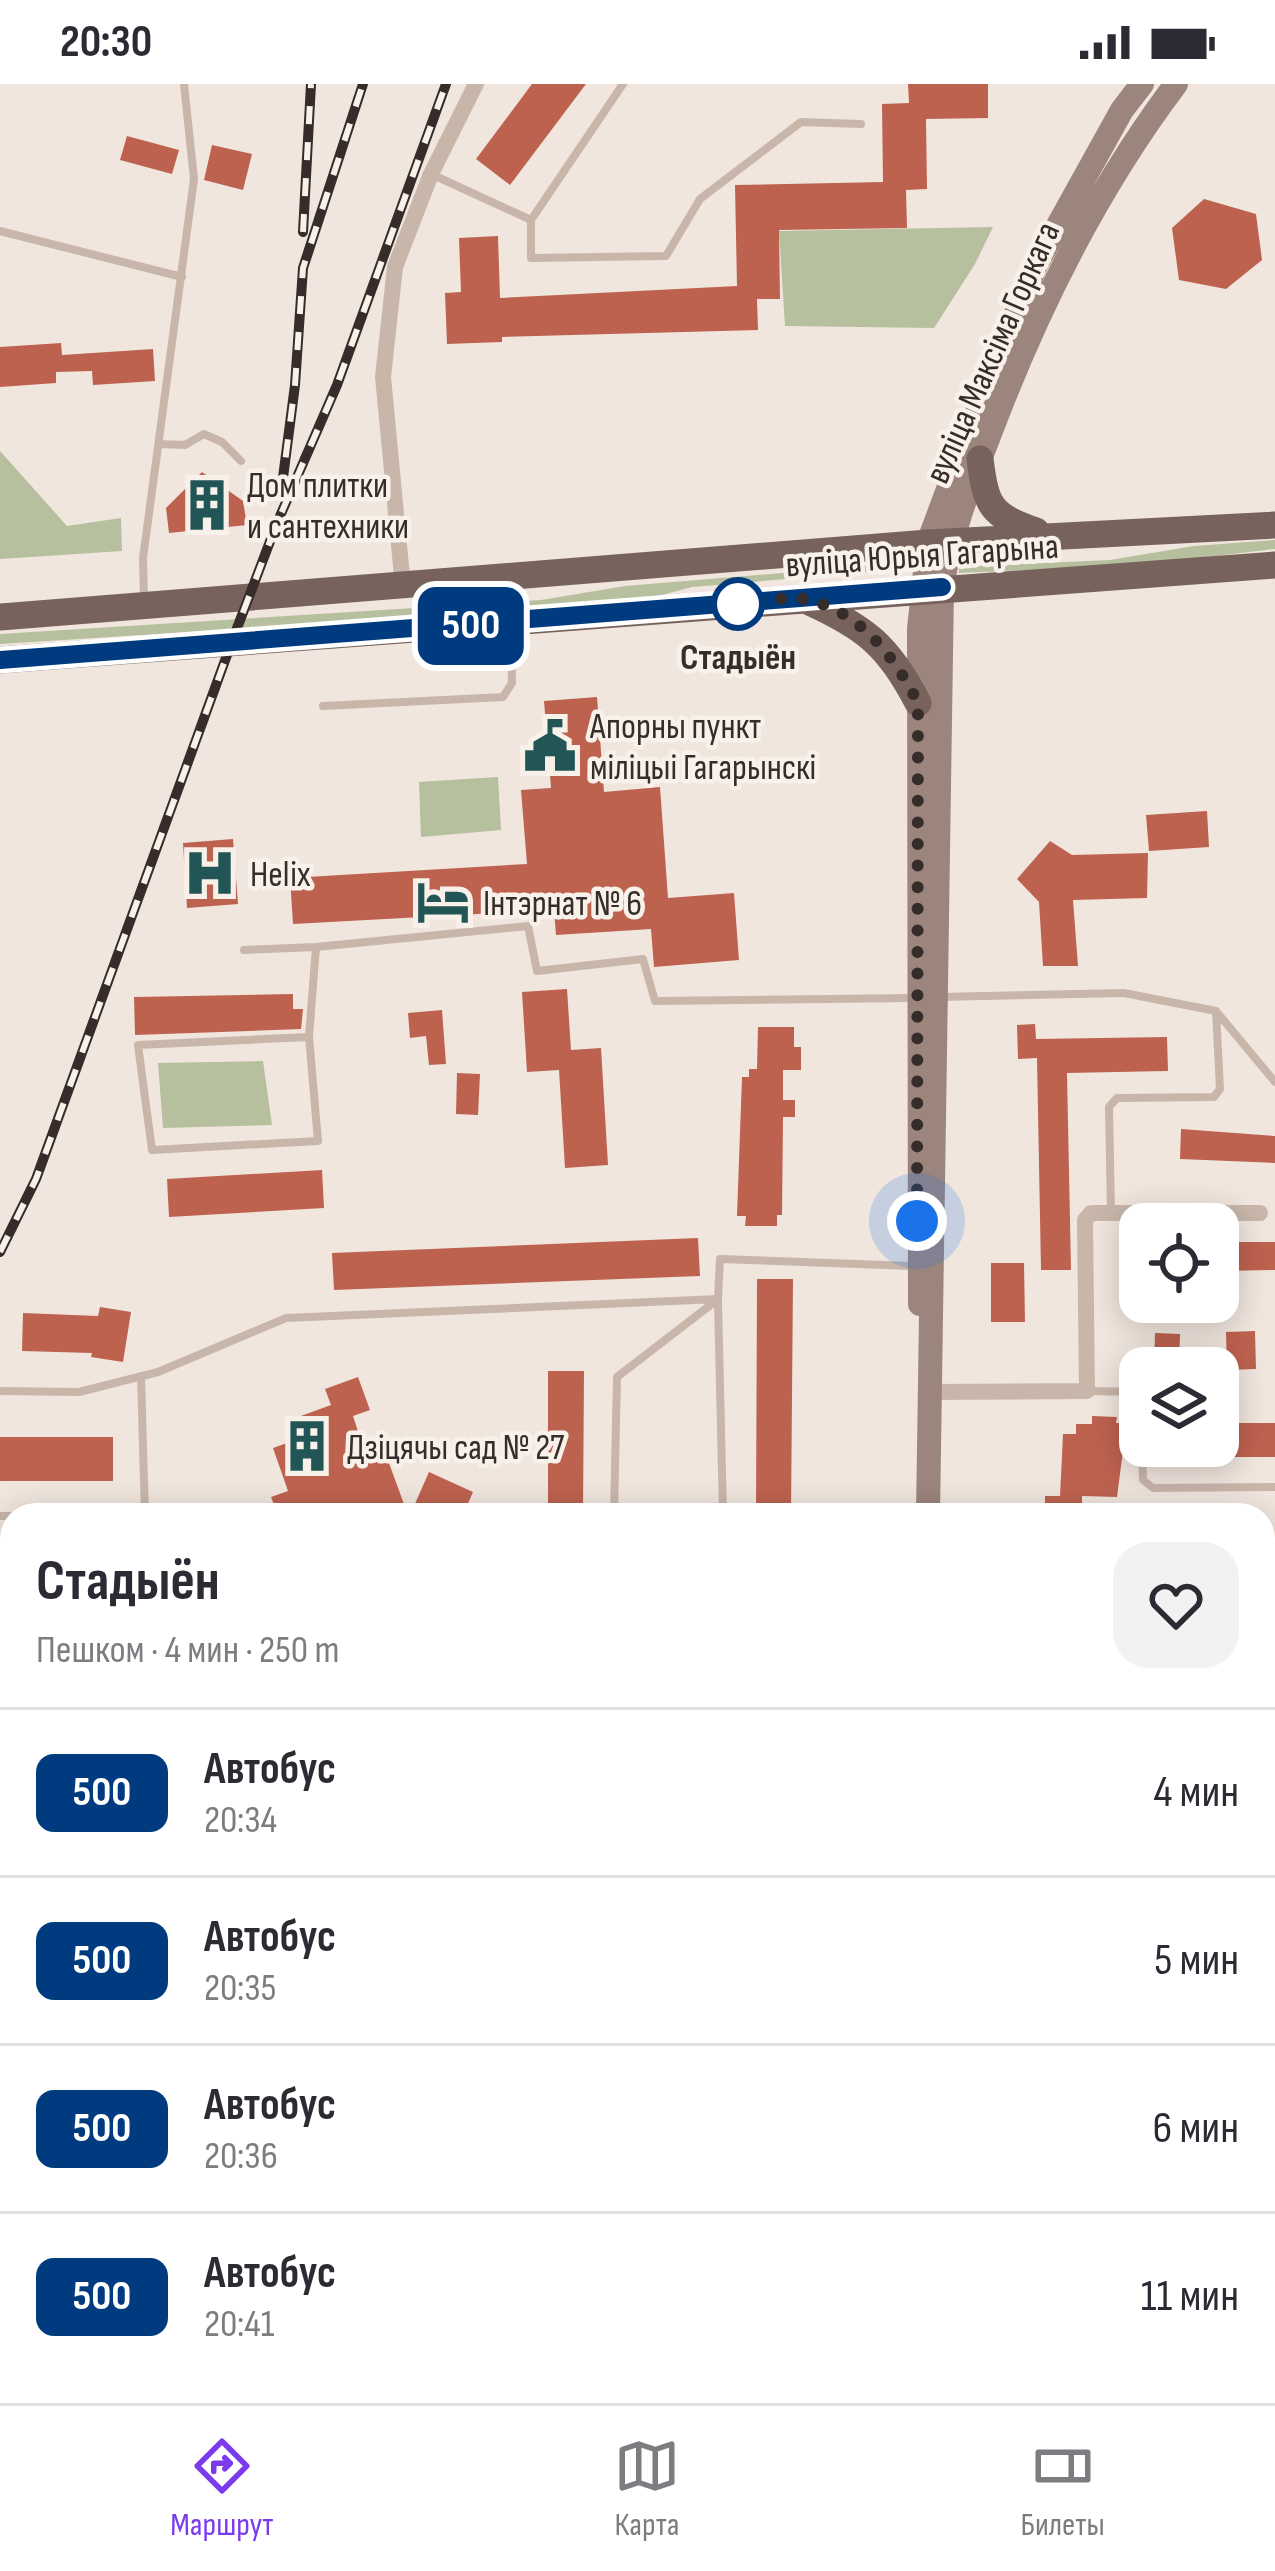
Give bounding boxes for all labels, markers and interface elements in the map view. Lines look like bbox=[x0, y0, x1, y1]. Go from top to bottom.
text: 20:30 bbox=[60, 15, 152, 70]
street label: вуліца Максіма Горкага bbox=[916, 216, 1070, 490]
place label: Дом плитки и сантехники bbox=[247, 465, 409, 549]
building icon: Дом плитки и сантехники bbox=[178, 476, 236, 534]
street label: вуліца Юрыя Гагарына bbox=[784, 526, 1060, 587]
marker: Стадыён bbox=[713, 579, 763, 629]
line badge: 500 bbox=[402, 587, 540, 665]
text: 500 bbox=[442, 600, 500, 651]
place label: Стадыён bbox=[680, 637, 796, 680]
place label: Апорны пункт міліцыі Гагарынскі bbox=[589, 706, 816, 790]
public building icon: Апорны пункт міліцыі Гагарынскі bbox=[521, 717, 579, 775]
hospital icon: Helix bbox=[181, 844, 239, 902]
place label: Helix bbox=[250, 854, 311, 897]
hotel icon: Інтэрнат № 6 bbox=[414, 873, 472, 931]
place label: Інтэрнат № 6 bbox=[483, 883, 642, 926]
your location bbox=[887, 1191, 947, 1251]
map controls bbox=[1119, 1203, 1239, 1467]
button: locate bbox=[1119, 1203, 1239, 1323]
button: layers bbox=[1119, 1347, 1239, 1467]
building icon: Дзіцячы сад № 27 bbox=[278, 1417, 336, 1475]
place label: Дзіцячы сад № 27 bbox=[347, 1427, 565, 1470]
button: heart bbox=[1113, 1542, 1239, 1668]
text: Стадыён bbox=[36, 1548, 220, 1616]
text: Пешком · 4 мин · 250 m bbox=[36, 1627, 339, 1674]
text: Автобус bbox=[204, 1742, 336, 1797]
text: 4 мин bbox=[1153, 1765, 1239, 1820]
text: 500 bbox=[73, 1767, 131, 1818]
text: 20:34 bbox=[204, 1797, 277, 1844]
text: Автобус bbox=[204, 1910, 336, 1965]
text: 5 мин bbox=[1154, 1933, 1239, 1988]
text: 500 bbox=[73, 1935, 131, 1986]
text: 20:35 bbox=[204, 1965, 276, 2012]
text: Автобус bbox=[204, 2078, 336, 2133]
text: 6 мин bbox=[1153, 2101, 1239, 2156]
text: 500 bbox=[73, 2103, 131, 2154]
text: 20:36 bbox=[204, 2133, 278, 2180]
text: Автобус bbox=[204, 2246, 336, 2301]
text: 11 мин bbox=[1141, 2269, 1239, 2324]
text: 500 bbox=[73, 2271, 131, 2322]
text: 20:41 bbox=[204, 2301, 274, 2348]
tab: Маршрут bbox=[170, 2433, 274, 2545]
tab: Карта bbox=[614, 2433, 680, 2545]
tab: Билеты bbox=[1021, 2433, 1105, 2545]

